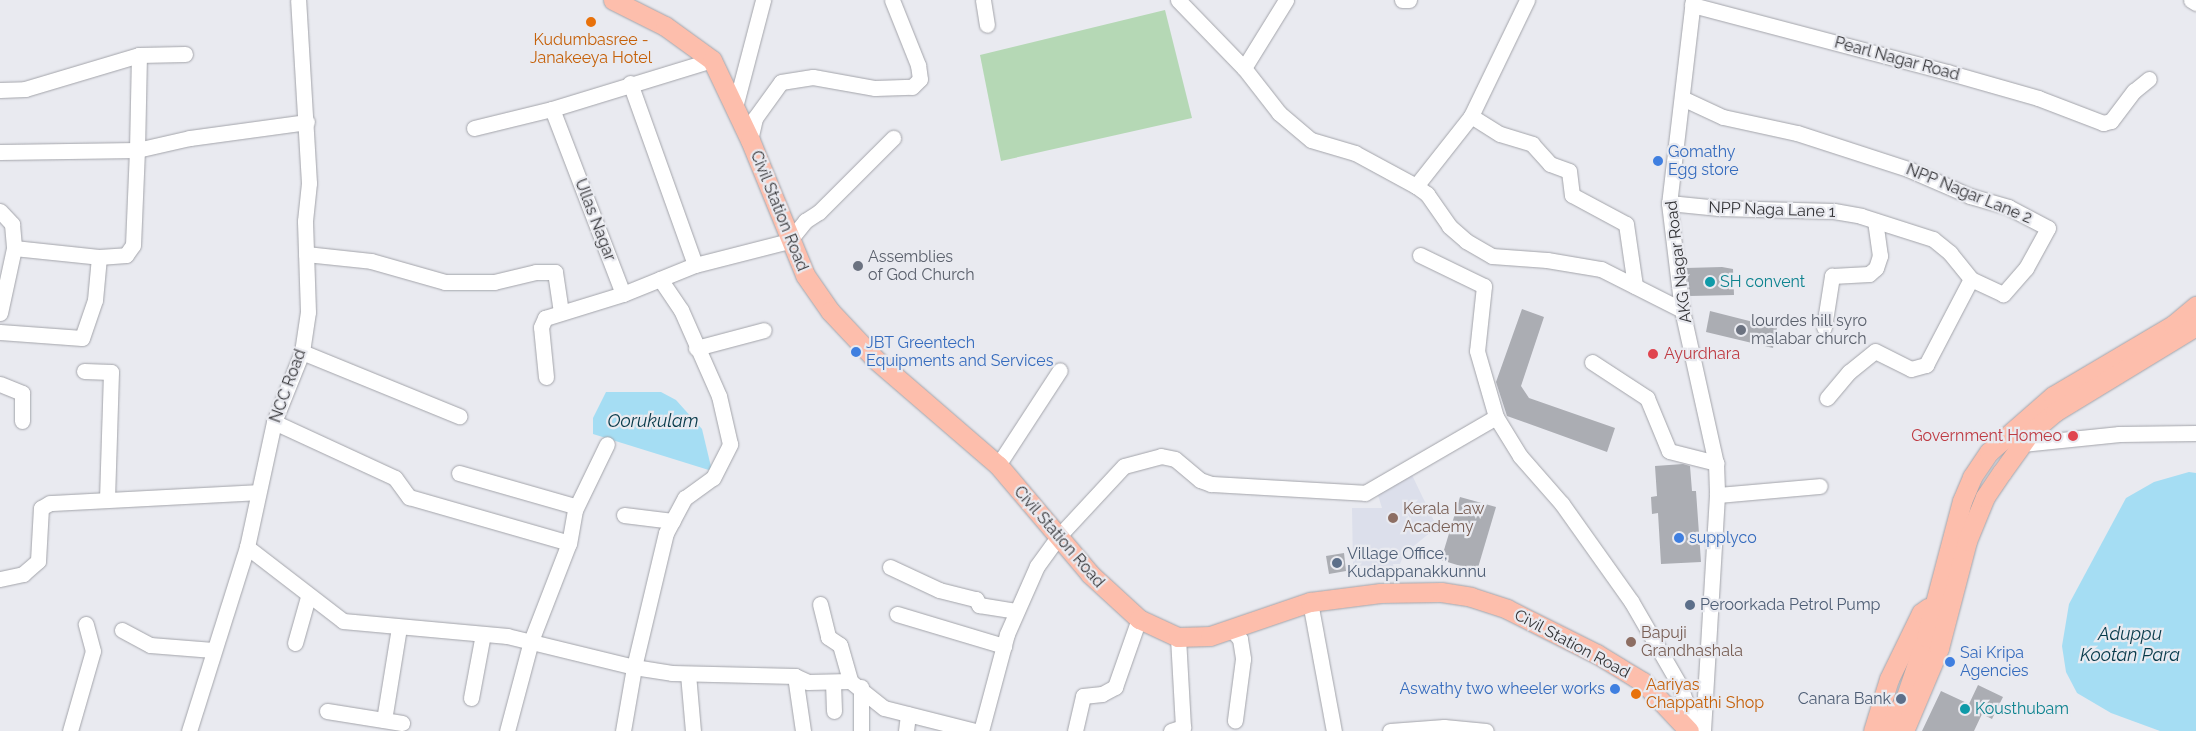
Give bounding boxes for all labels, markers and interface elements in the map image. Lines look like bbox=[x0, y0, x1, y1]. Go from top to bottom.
marker: Kudumbasree - Janakeeya Hotel bbox=[585, 16, 597, 28]
place label: Kudumbasree - Janakeeya Hotel bbox=[530, 30, 652, 68]
street label: Pearl Nagar Road bbox=[1832, 33, 1962, 85]
place label: Gomathy Egg store bbox=[1668, 142, 1739, 180]
street label: Civil Station Road bbox=[746, 148, 812, 274]
marker: Gomathy Egg store bbox=[1652, 155, 1664, 167]
street label: NPP Nagar Lane 2 bbox=[1903, 160, 2035, 228]
street label: Ullas Nagar bbox=[571, 176, 619, 264]
street label: NPP Naga Lane 1 bbox=[1708, 198, 1836, 222]
street label: AKG Nagar Road bbox=[1662, 199, 1696, 325]
place label: Assemblies of God Church bbox=[868, 247, 975, 285]
marker: Assemblies of God Church bbox=[852, 260, 864, 272]
place label: SH convent bbox=[1720, 272, 1805, 292]
marker: SH convent bbox=[1704, 276, 1716, 288]
place label: lourdes hill syro malabar church bbox=[1751, 311, 1868, 349]
marker: lourdes hill syro malabar church bbox=[1735, 324, 1747, 336]
place label: JBT Greentech Equipments and Services bbox=[866, 333, 1053, 371]
place label: Ayurdhara bbox=[1664, 344, 1740, 364]
marker: JBT Greentech Equipments and Services bbox=[850, 346, 862, 358]
street label: NCC Road bbox=[266, 347, 310, 425]
marker: Ayurdhara bbox=[1646, 347, 1660, 361]
water label: Oorukulam bbox=[608, 410, 698, 432]
place label: Government Homeo bbox=[1911, 426, 2062, 446]
marker: Government Homeo bbox=[2066, 429, 2080, 443]
street label: Civil Station Road bbox=[1010, 482, 1108, 592]
place label: Kerala Law Academy bbox=[1403, 499, 1484, 537]
marker: Kerala Law Academy bbox=[1387, 512, 1399, 524]
place label: supplyco bbox=[1689, 528, 1757, 548]
marker: supplyco bbox=[1673, 532, 1685, 544]
place label: Village Office, Kudappanakkunnu bbox=[1347, 544, 1486, 582]
marker: Village Office, Kudappanakkunnu bbox=[1331, 557, 1343, 569]
place label: Peroorkada Petrol Pump bbox=[1700, 595, 1881, 615]
marker: Peroorkada Petrol Pump bbox=[1684, 599, 1696, 611]
street label: Civil Station Road bbox=[1511, 605, 1633, 683]
place label: Bapuji Grandhashala bbox=[1641, 623, 1743, 661]
water label: Aduppu Kootan Para bbox=[2080, 624, 2180, 666]
marker: Bapuji Grandhashala bbox=[1625, 636, 1637, 648]
place label: Sai Kripa Agencies bbox=[1960, 643, 2029, 681]
marker: Sai Kripa Agencies bbox=[1944, 656, 1956, 668]
place label: Aariyas Chappathi Shop bbox=[1646, 675, 1764, 713]
place label: Aswathy two wheeler works bbox=[1398, 679, 1605, 699]
marker: Aswathy two wheeler works bbox=[1609, 683, 1621, 695]
marker: Aariyas Chappathi Shop bbox=[1630, 688, 1642, 700]
place label: Canara Bank bbox=[1798, 689, 1891, 709]
marker: Canara Bank bbox=[1895, 693, 1907, 705]
place label: Kousthubam bbox=[1975, 699, 2069, 719]
marker: Kousthubam bbox=[1959, 703, 1971, 715]

